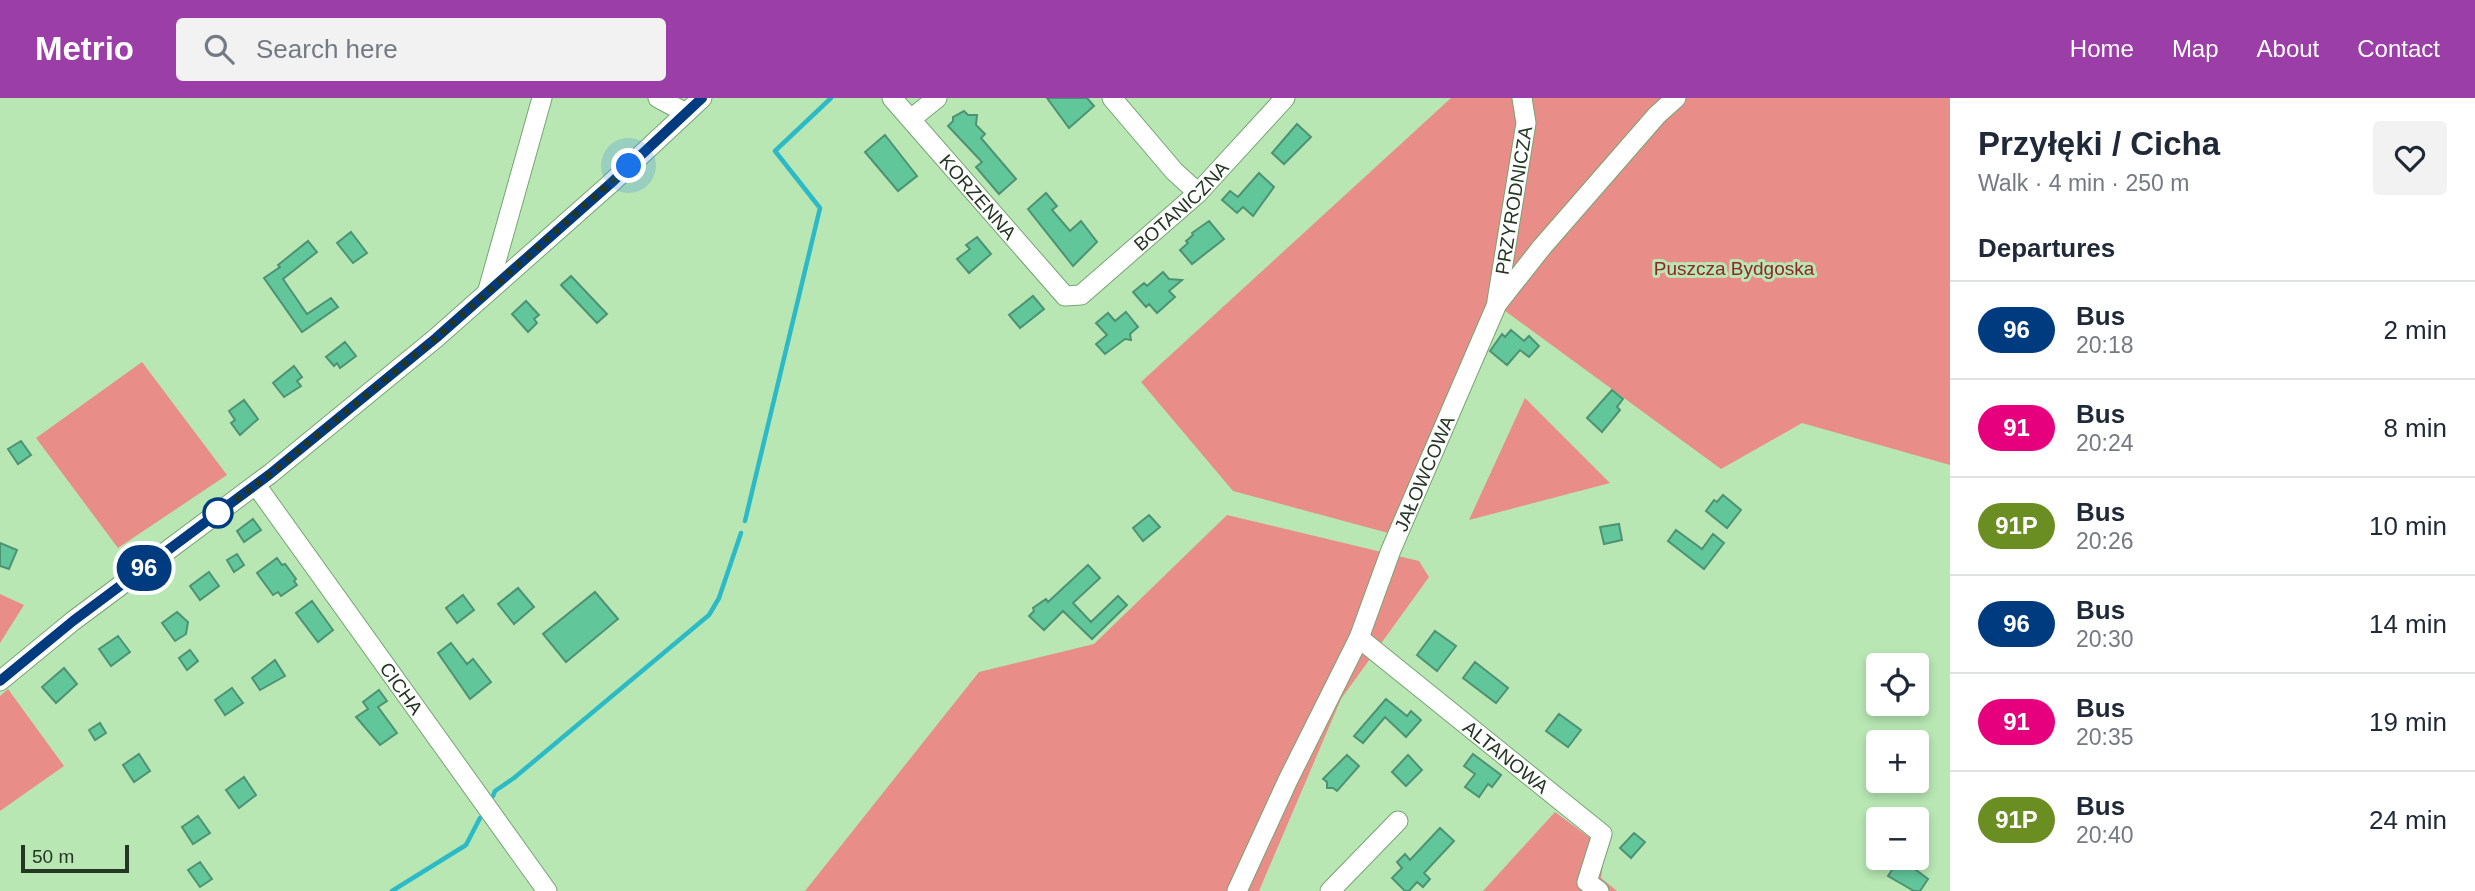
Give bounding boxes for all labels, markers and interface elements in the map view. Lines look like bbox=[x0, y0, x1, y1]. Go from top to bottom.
search box bbox=[176, 18, 666, 81]
text: Metrio bbox=[35, 30, 134, 67]
icon: search bbox=[200, 30, 238, 68]
text: Search here bbox=[256, 34, 398, 64]
text: Home bbox=[2070, 35, 2134, 62]
text: Map bbox=[2172, 35, 2219, 62]
text: About bbox=[2257, 35, 2319, 62]
text: Contact bbox=[2357, 35, 2440, 62]
button: heart bbox=[2373, 121, 2447, 195]
street label: PRZYRODNICZA bbox=[1491, 124, 1536, 276]
text: Przyłęki / Cicha bbox=[1978, 125, 2220, 162]
your location bbox=[611, 148, 646, 183]
street label: KORZENNA bbox=[936, 150, 1021, 244]
street label: BOTANICZNA bbox=[1129, 157, 1233, 255]
text: Walk · 4 min · 250 m bbox=[1978, 170, 2189, 196]
text: Departures bbox=[1978, 233, 2115, 263]
park label: Puszcza Bydgoska bbox=[1654, 258, 1815, 279]
text: Bus bbox=[2076, 301, 2125, 331]
text: 2 min bbox=[2383, 315, 2447, 345]
text: 96 bbox=[2003, 316, 2030, 343]
text: 20:18 bbox=[2076, 332, 2134, 358]
text: Bus bbox=[2076, 399, 2125, 429]
street label: JAŁOWCOWA bbox=[1390, 412, 1458, 534]
text: 8 min bbox=[2383, 413, 2447, 443]
text: 91 bbox=[2003, 414, 2030, 441]
text: 20:24 bbox=[2076, 430, 2134, 456]
text: Bus bbox=[2076, 497, 2125, 527]
unlabelled marker bbox=[203, 498, 233, 528]
text: 10 min bbox=[2369, 511, 2447, 541]
text: 91P bbox=[1995, 512, 2038, 539]
text: 20:26 bbox=[2076, 528, 2134, 554]
line badge: 96 bbox=[113, 545, 176, 591]
text: 96 bbox=[131, 554, 157, 581]
text: Bus bbox=[2076, 595, 2125, 625]
text: 14 min bbox=[2369, 609, 2447, 639]
text: 96 bbox=[2003, 610, 2030, 637]
text: 20:30 bbox=[2076, 626, 2134, 652]
map controls bbox=[1866, 653, 1929, 870]
button: locate bbox=[1866, 653, 1929, 716]
street label: CICHA bbox=[376, 658, 428, 719]
text: Bus bbox=[2076, 693, 2125, 723]
text: 19 min bbox=[2369, 707, 2447, 737]
text: 91 bbox=[2003, 708, 2030, 735]
street label: ALTANOWA bbox=[1459, 716, 1553, 797]
text: 20:35 bbox=[2076, 724, 2134, 750]
button: + bbox=[1866, 730, 1929, 793]
text: Bus bbox=[2076, 791, 2125, 821]
text: 24 min bbox=[2369, 805, 2447, 835]
text: 91P bbox=[1995, 806, 2038, 833]
button: − bbox=[1866, 807, 1929, 870]
text: 20:40 bbox=[2076, 822, 2134, 848]
scale bar bbox=[21, 842, 130, 874]
text: 50 m bbox=[32, 846, 74, 867]

